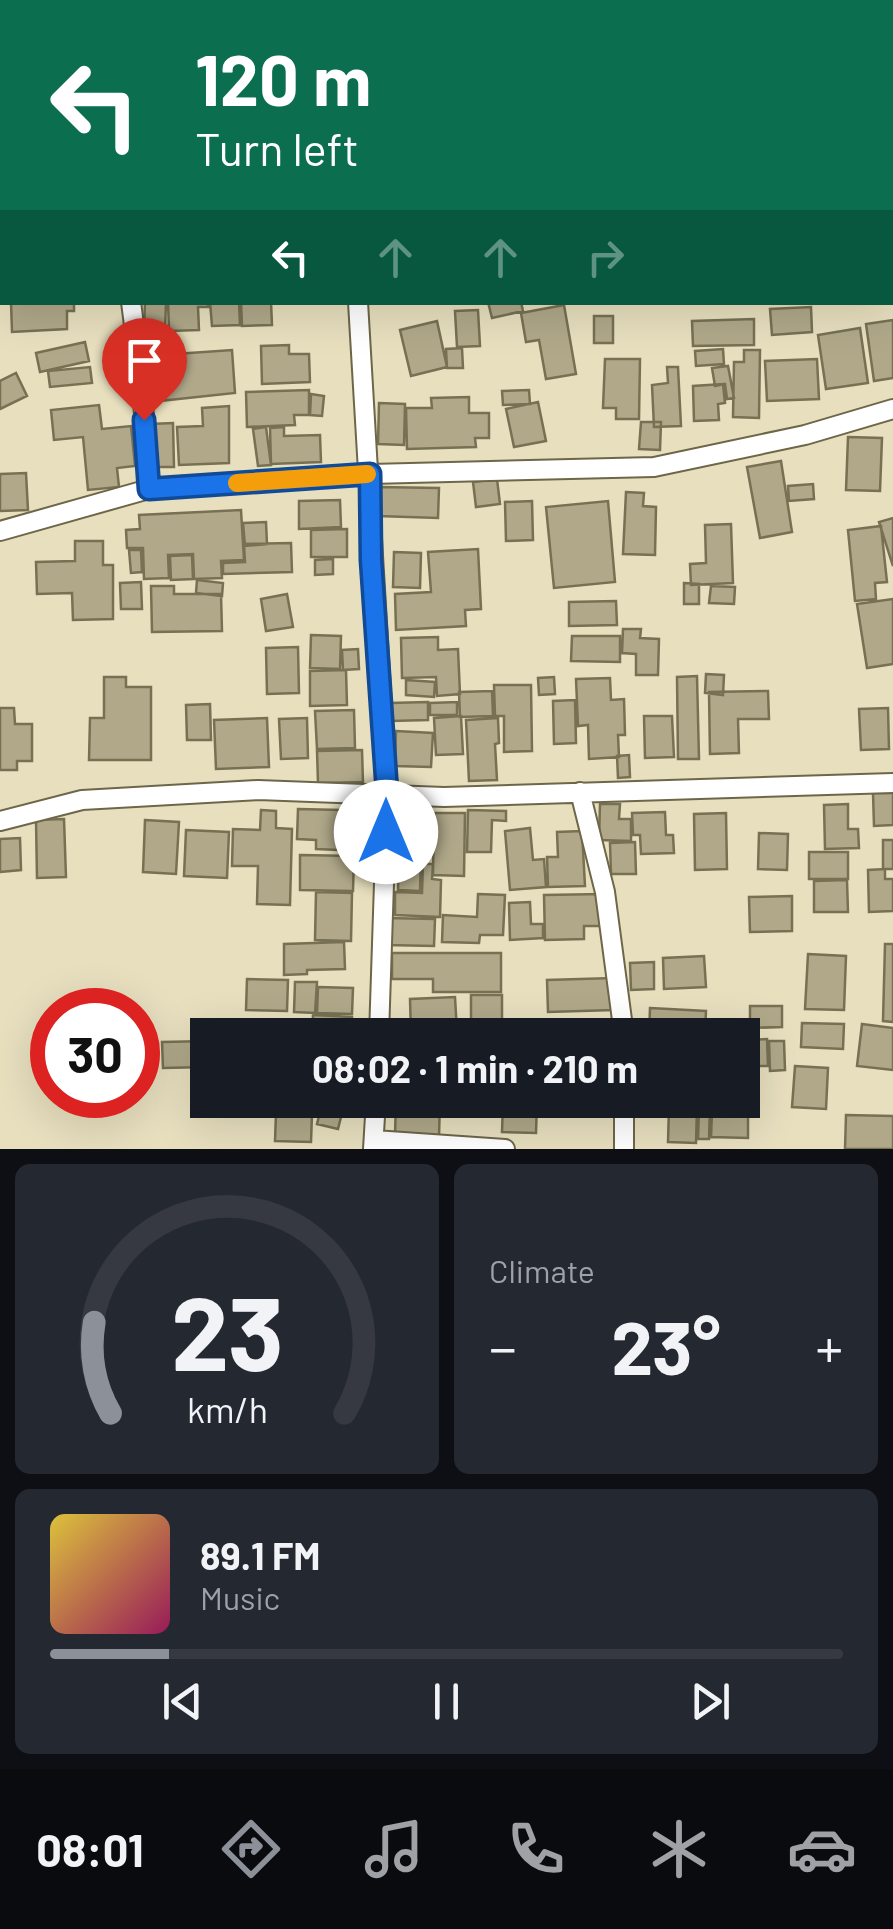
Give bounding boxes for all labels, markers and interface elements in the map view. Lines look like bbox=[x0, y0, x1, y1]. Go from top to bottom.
text: 120 m bbox=[195, 36, 371, 120]
icon: left bbox=[30, 40, 160, 170]
text: Turn left bbox=[195, 121, 359, 175]
icon: left bbox=[263, 230, 318, 285]
icon: ahead bbox=[368, 230, 423, 285]
icon: ahead bbox=[473, 230, 528, 285]
icon: right bbox=[578, 230, 633, 285]
pin bbox=[102, 318, 187, 421]
icon: arrive bbox=[117, 333, 172, 388]
position arrow bbox=[334, 780, 438, 884]
speed limit sign: 30 bbox=[30, 988, 160, 1118]
text: 08:02 · 1 min · 210 m bbox=[312, 1045, 638, 1091]
text: Climate bbox=[489, 1251, 595, 1289]
text: 23 bbox=[171, 1267, 283, 1392]
text: 23° bbox=[611, 1300, 721, 1390]
text: − bbox=[489, 1313, 517, 1379]
text: + bbox=[815, 1313, 843, 1379]
text: km/h bbox=[187, 1387, 267, 1430]
text: 89.1 FM bbox=[200, 1532, 321, 1578]
text: Music bbox=[200, 1578, 280, 1616]
icon: previous bbox=[155, 1674, 210, 1729]
icon: pause bbox=[419, 1674, 474, 1729]
icon: next bbox=[683, 1674, 738, 1729]
icon: directions bbox=[216, 1814, 286, 1884]
icon: music bbox=[359, 1814, 429, 1884]
icon: phone bbox=[501, 1814, 571, 1884]
icon: climate bbox=[644, 1814, 714, 1884]
icon: car bbox=[787, 1814, 857, 1884]
text: 08:01 bbox=[36, 1822, 144, 1876]

